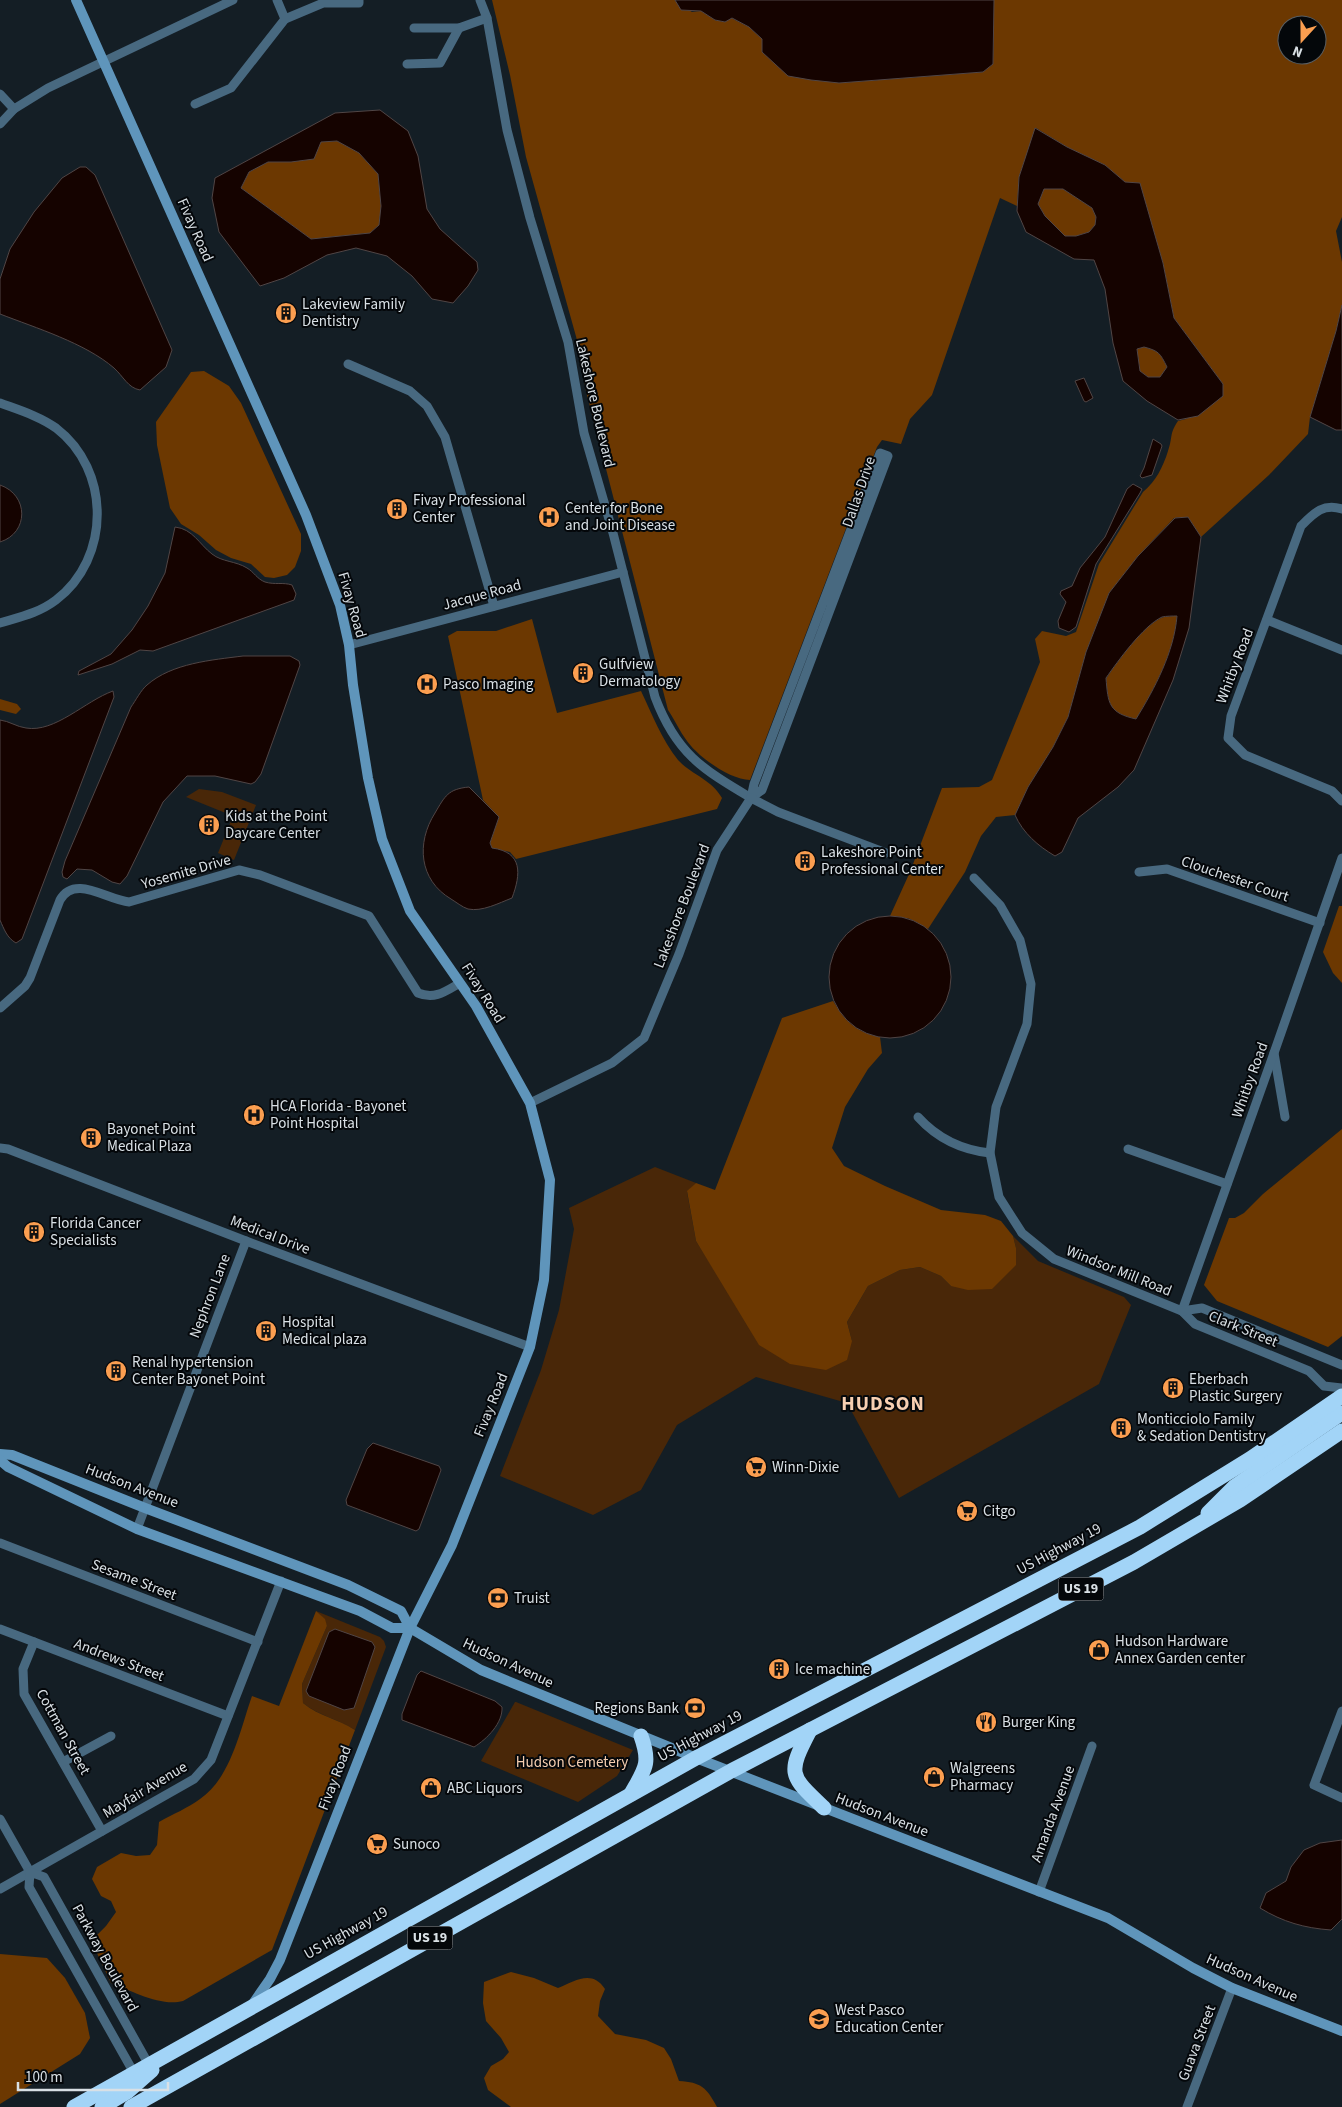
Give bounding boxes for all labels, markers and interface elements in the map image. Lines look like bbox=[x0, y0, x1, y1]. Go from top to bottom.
north arrow bbox=[1277, 15, 1327, 65]
text: N bbox=[1290, 40, 1306, 62]
street label: Fivay Road bbox=[172, 195, 218, 265]
place label: Lakeview Family Dentistry bbox=[302, 294, 405, 332]
building icon: Lakeview Family Dentistry bbox=[274, 301, 298, 325]
street label: Lakeshore Boulevard bbox=[570, 337, 620, 469]
street label: Dallas Drive bbox=[837, 454, 881, 530]
place label: Fivay Professional Center bbox=[413, 490, 526, 528]
building icon: Fivay Professional Center bbox=[385, 497, 409, 521]
place label: Center for Bone and Joint Disease bbox=[565, 498, 675, 536]
hospital icon: Center for Bone and Joint Disease bbox=[537, 505, 561, 529]
street label: Fivay Road bbox=[333, 570, 371, 640]
street label: Jacque Road bbox=[440, 574, 524, 616]
street label: Whitby Road bbox=[1211, 625, 1259, 707]
place label: Gulfview Dermatology bbox=[599, 654, 680, 692]
building icon: Gulfview Dermatology bbox=[571, 661, 595, 685]
hospital icon: Pasco Imaging bbox=[415, 672, 439, 696]
place label: Pasco Imaging bbox=[443, 674, 534, 695]
place label: Kids at the Point Daycare Center bbox=[225, 806, 327, 844]
building icon: Kids at the Point Daycare Center bbox=[197, 813, 221, 837]
street label: Lakeshore Boulevard bbox=[649, 841, 715, 971]
place label: Lakeshore Point Professional Center bbox=[821, 842, 944, 880]
street label: Yosemite Drive bbox=[138, 849, 233, 895]
building icon: Lakeshore Point Professional Center bbox=[793, 849, 817, 873]
street label: Clouchester Court bbox=[1178, 851, 1292, 907]
street label: Fivay Road bbox=[456, 959, 510, 1027]
street label: Whitby Road bbox=[1227, 1039, 1273, 1121]
place label: HCA Florida - Bayonet Point Hospital bbox=[270, 1096, 406, 1134]
hospital icon: HCA Florida - Bayonet Point Hospital bbox=[242, 1103, 266, 1127]
place label: Bayonet Point Medical Plaza bbox=[107, 1119, 195, 1157]
building icon: Bayonet Point Medical Plaza bbox=[79, 1126, 103, 1150]
street label: Medical Drive bbox=[227, 1210, 313, 1260]
place label: Florida Cancer Specialists bbox=[50, 1213, 141, 1251]
building icon: Florida Cancer Specialists bbox=[22, 1220, 46, 1244]
street label: Windsor Mill Road bbox=[1063, 1240, 1175, 1302]
street label: Nephron Lane bbox=[184, 1251, 236, 1341]
street label: Clark Street bbox=[1205, 1306, 1281, 1352]
place label: Hospital Medical plaza bbox=[282, 1312, 367, 1350]
building icon: Hospital Medical plaza bbox=[254, 1319, 278, 1343]
place label: Renal hypertension Center Bayonet Point bbox=[132, 1352, 265, 1390]
building icon: Renal hypertension Center Bayonet Point bbox=[104, 1359, 128, 1383]
place label: Eberbach Plastic Surgery bbox=[1189, 1369, 1282, 1407]
street label: Fivay Road bbox=[469, 1370, 513, 1440]
building icon: Eberbach Plastic Surgery bbox=[1161, 1376, 1185, 1400]
district label: HUDSON bbox=[841, 1390, 925, 1418]
place label: Monticciolo Family & Sedation Dentistry bbox=[1137, 1409, 1266, 1447]
building icon: Monticciolo Family & Sedation Dentistry bbox=[1109, 1416, 1133, 1440]
supermarket icon: Winn-Dixie bbox=[744, 1455, 768, 1479]
place label: Winn-Dixie bbox=[772, 1457, 839, 1478]
street label: Hudson Avenue bbox=[82, 1459, 182, 1513]
supermarket icon: Citgo bbox=[955, 1499, 979, 1523]
place label: Citgo bbox=[983, 1501, 1016, 1522]
street label: US Highway 19 bbox=[1013, 1518, 1105, 1580]
street label: Sesame Street bbox=[88, 1554, 180, 1606]
road number: US 19 bbox=[1058, 1578, 1104, 1600]
bank icon: Truist bbox=[486, 1586, 510, 1610]
place label: Truist bbox=[514, 1588, 549, 1609]
place label: Hudson Hardware Annex Garden center bbox=[1115, 1631, 1246, 1669]
street label: Andrews Street bbox=[71, 1633, 167, 1687]
street label: Hudson Avenue bbox=[459, 1633, 557, 1693]
shop icon: Hudson Hardware Annex Garden center bbox=[1087, 1638, 1111, 1662]
building icon: Ice machine bbox=[767, 1657, 791, 1681]
place label: Ice machine bbox=[795, 1659, 870, 1680]
street label: Cottman Street bbox=[31, 1685, 95, 1779]
bank icon: Regions Bank bbox=[683, 1696, 707, 1720]
place label: Regions Bank bbox=[594, 1698, 680, 1719]
street label: US Highway 19 bbox=[654, 1705, 746, 1767]
restaurant icon: Burger King bbox=[974, 1710, 998, 1734]
place label: Burger King bbox=[1002, 1712, 1076, 1733]
street label: Fivay Road bbox=[313, 1743, 357, 1813]
park label: Hudson Cemetery bbox=[516, 1752, 628, 1773]
street label: Mayfair Avenue bbox=[99, 1756, 191, 1824]
place label: Walgreens Pharmacy bbox=[950, 1758, 1015, 1796]
street label: Amanda Avenue bbox=[1026, 1763, 1080, 1865]
shop icon: Walgreens Pharmacy bbox=[922, 1765, 946, 1789]
shop icon: ABC Liquors bbox=[419, 1776, 443, 1800]
place label: ABC Liquors bbox=[447, 1778, 523, 1799]
street label: Hudson Avenue bbox=[832, 1788, 932, 1842]
supermarket icon: Sunoco bbox=[365, 1832, 389, 1856]
place label: Sunoco bbox=[393, 1834, 440, 1855]
street label: Parkway Boulevard bbox=[67, 1900, 143, 2016]
street label: US Highway 19 bbox=[300, 1901, 392, 1965]
road number: US 19 bbox=[408, 1926, 452, 1950]
street label: Hudson Avenue bbox=[1203, 1948, 1301, 2008]
place label: West Pasco Education Center bbox=[835, 2000, 944, 2038]
street label: Guava Street bbox=[1173, 2002, 1221, 2084]
school or university icon: West Pasco Education Center bbox=[807, 2007, 831, 2031]
scale bar bbox=[18, 2060, 168, 2092]
text: 100 m bbox=[25, 2067, 63, 2088]

